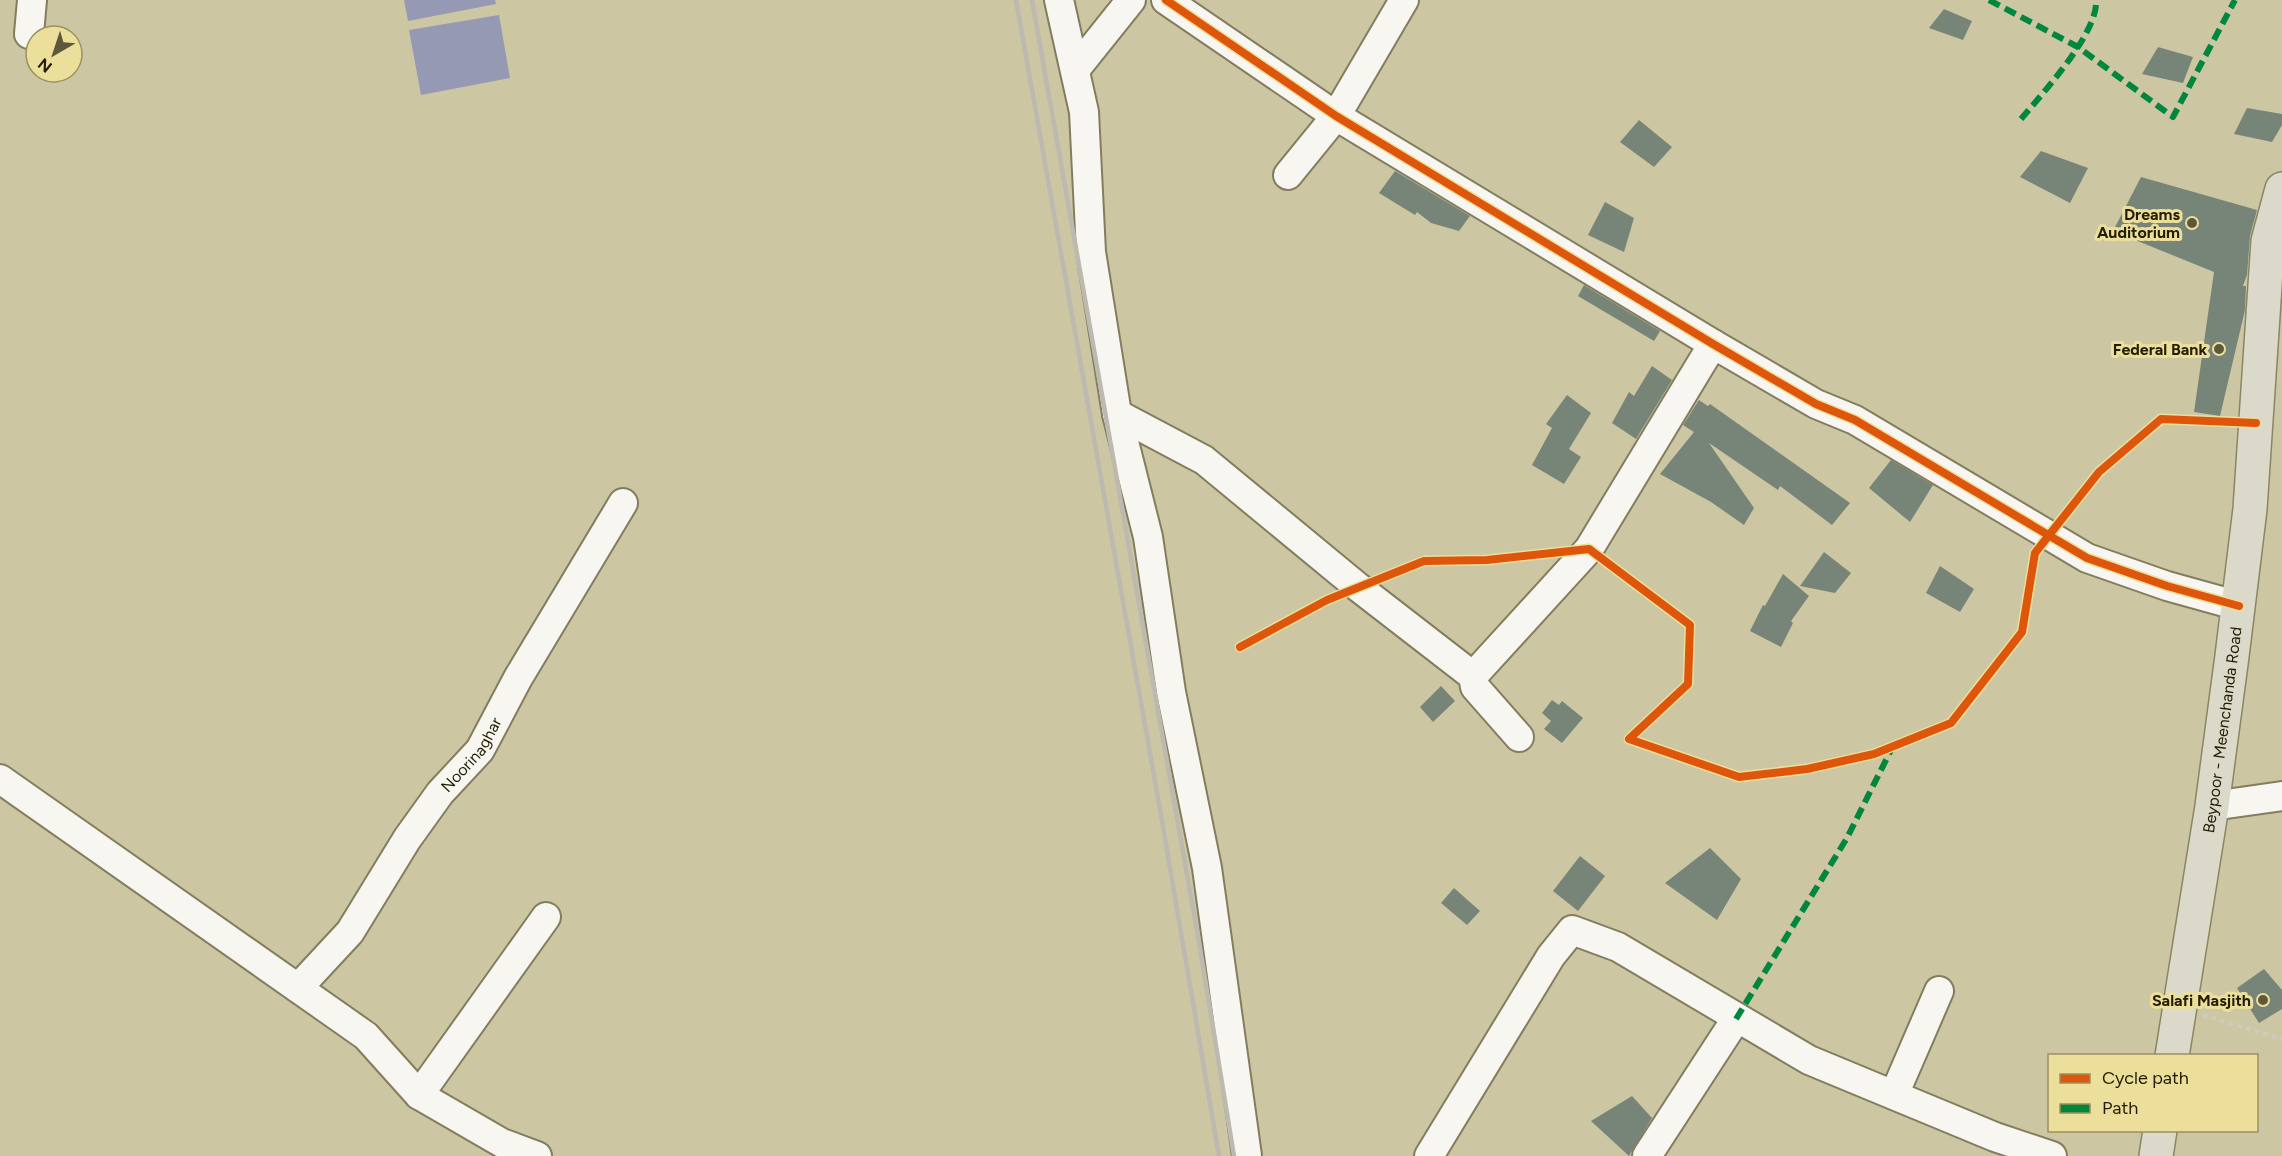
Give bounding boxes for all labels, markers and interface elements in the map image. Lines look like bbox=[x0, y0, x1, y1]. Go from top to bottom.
north arrow bbox=[24, 24, 84, 84]
text: N bbox=[34, 54, 56, 77]
place label: Dreams Auditorium bbox=[2097, 205, 2181, 242]
marker: Dreams Auditorium bbox=[2185, 216, 2199, 230]
place label: Federal Bank bbox=[2113, 340, 2207, 359]
marker: Federal Bank bbox=[2212, 342, 2226, 356]
street label: Beypoor - Meenchanda Road bbox=[2199, 626, 2246, 834]
street label: Noorinaghar bbox=[437, 714, 506, 796]
place label: Salafi Masjith bbox=[2152, 991, 2251, 1010]
marker: Salafi Masjith bbox=[2256, 993, 2270, 1007]
legend bbox=[2048, 1054, 2258, 1132]
text: Cycle path bbox=[2102, 1067, 2189, 1089]
text: Path bbox=[2102, 1097, 2138, 1119]

